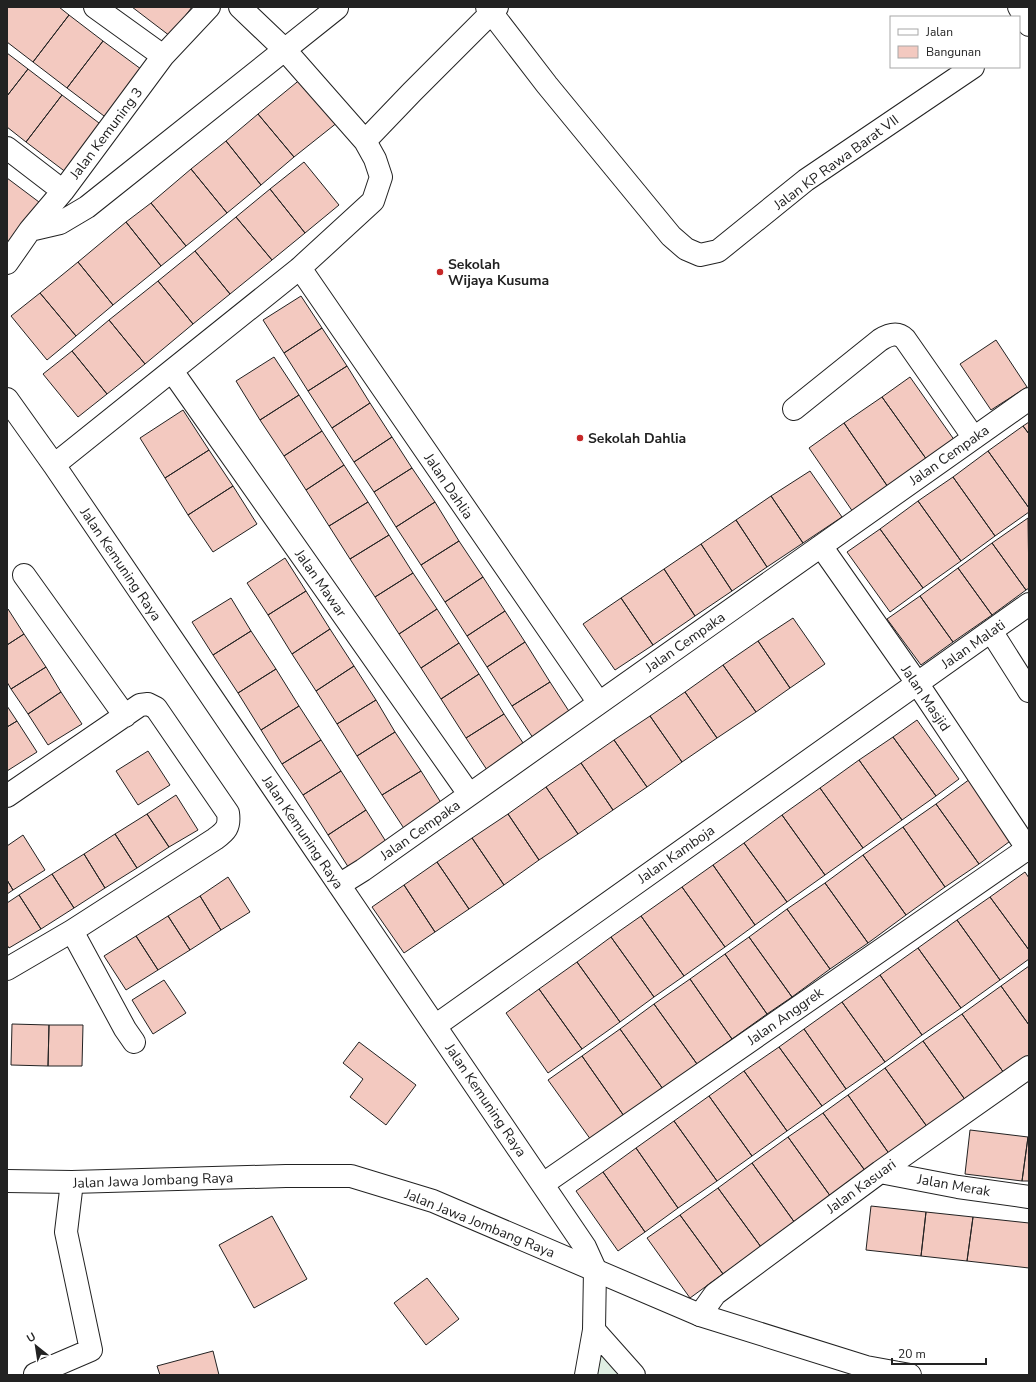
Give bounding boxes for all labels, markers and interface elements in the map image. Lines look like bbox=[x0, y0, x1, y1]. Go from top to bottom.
legend bbox=[890, 16, 1020, 68]
text: Jalan bbox=[925, 24, 953, 40]
text: Bangunan bbox=[926, 44, 981, 60]
street label: Jalan Kemuning 3 bbox=[65, 84, 147, 184]
street label: Jalan KP Rawa Barat VII bbox=[769, 111, 903, 215]
place label: Sekolah Wijaya Kusuma bbox=[448, 255, 549, 290]
marker: Sekolah Wijaya Kusuma bbox=[435, 267, 445, 277]
street label: Jalan Cempaka bbox=[905, 421, 993, 491]
place label: Sekolah Dahlia bbox=[588, 429, 686, 448]
marker: Sekolah Dahlia bbox=[575, 433, 585, 443]
street label: Jalan Dahlia bbox=[419, 449, 478, 523]
street label: Jalan Kemuning Raya bbox=[75, 503, 166, 625]
street label: Jalan Mawar bbox=[290, 545, 351, 621]
street label: Jalan Cempaka bbox=[641, 608, 729, 678]
street label: Jalan Malati bbox=[937, 615, 1009, 674]
street label: Jalan Masjid bbox=[896, 661, 955, 735]
street label: Jalan Kemuning Raya bbox=[257, 771, 348, 893]
street label: Jalan Cempaka bbox=[376, 796, 464, 866]
street label: Jalan Kamboja bbox=[633, 821, 719, 889]
street label: Jalan Anggrek bbox=[743, 983, 828, 1050]
street label: Jalan Kemuning Raya bbox=[440, 1039, 531, 1161]
street label: Jalan Kasuari bbox=[822, 1155, 900, 1219]
street label: Jalan Jawa Jombang Raya bbox=[72, 1168, 234, 1193]
street label: Jalan Merak bbox=[915, 1170, 993, 1201]
street label: Jalan Jawa Jombang Raya bbox=[401, 1184, 558, 1262]
north arrow bbox=[16, 1326, 56, 1366]
text: U bbox=[24, 1329, 39, 1346]
scale bar bbox=[892, 1340, 986, 1366]
text: 20 m bbox=[898, 1346, 926, 1362]

